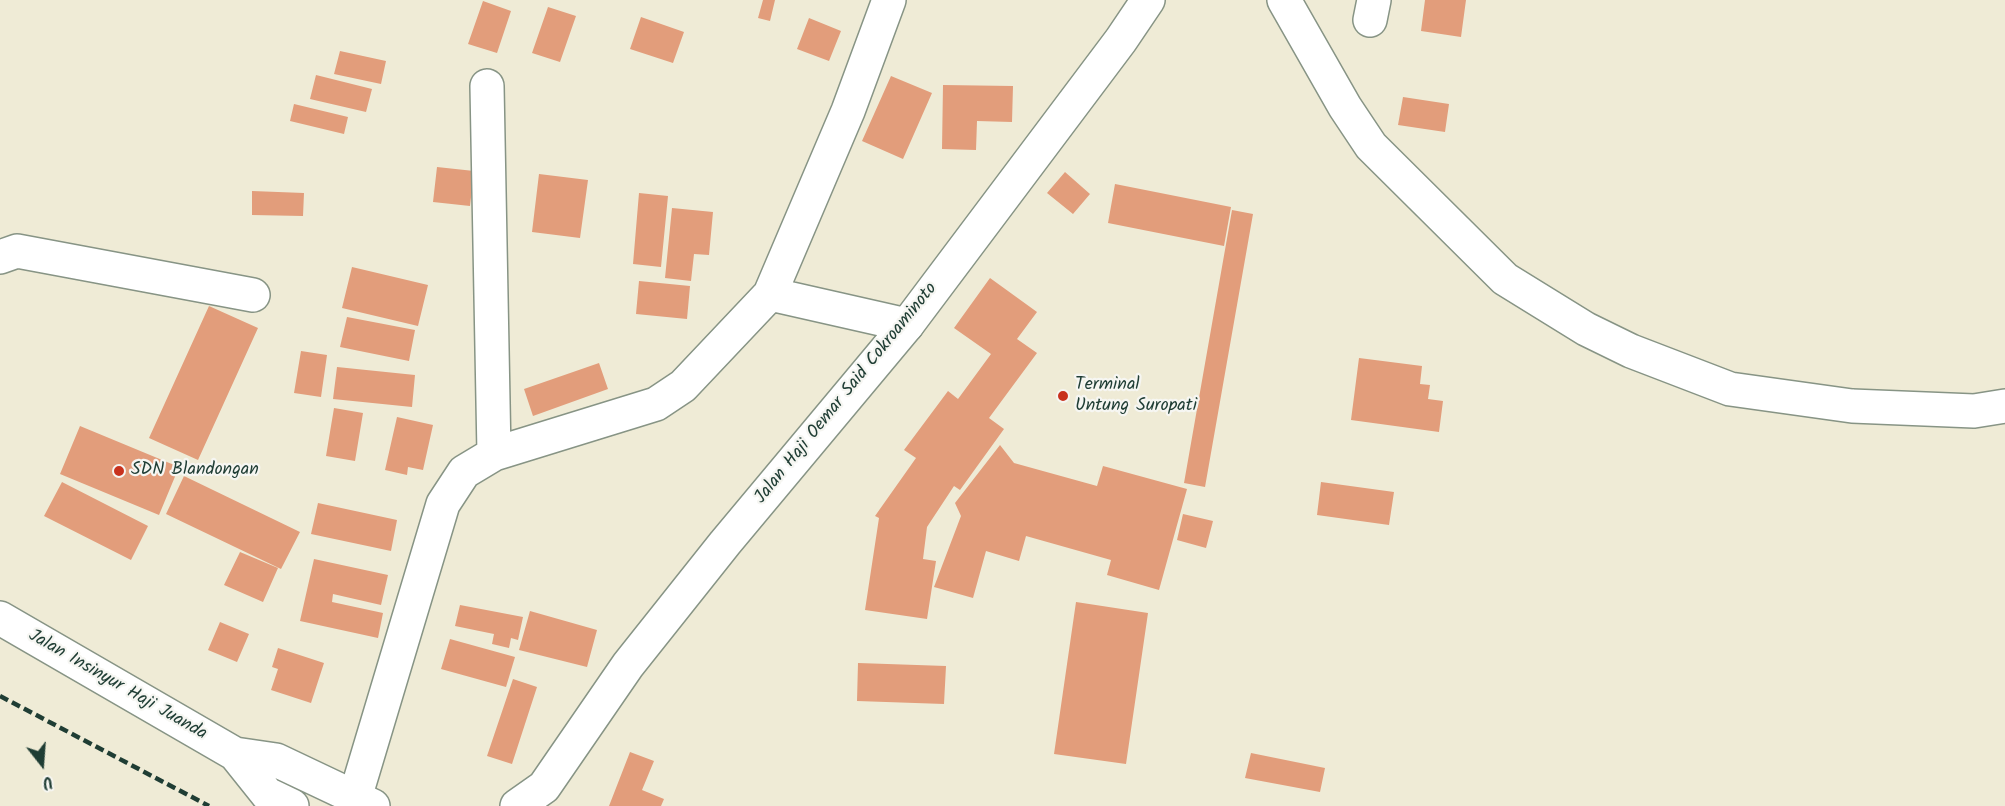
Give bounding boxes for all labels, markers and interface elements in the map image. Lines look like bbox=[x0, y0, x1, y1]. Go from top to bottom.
street label: Jalan Haji Oemar Said Cokroaminoto bbox=[751, 279, 943, 509]
place label: Terminal Untung Suropati bbox=[1075, 375, 1197, 418]
marker: Terminal Untung Suropati bbox=[1056, 389, 1070, 403]
place label: SDN Blandongan bbox=[131, 460, 259, 482]
marker: SDN Blandongan bbox=[112, 464, 126, 478]
street label: Jalan Insinyur Haji Juanda bbox=[24, 626, 210, 746]
north arrow bbox=[12, 734, 72, 794]
text: U bbox=[39, 768, 56, 795]

